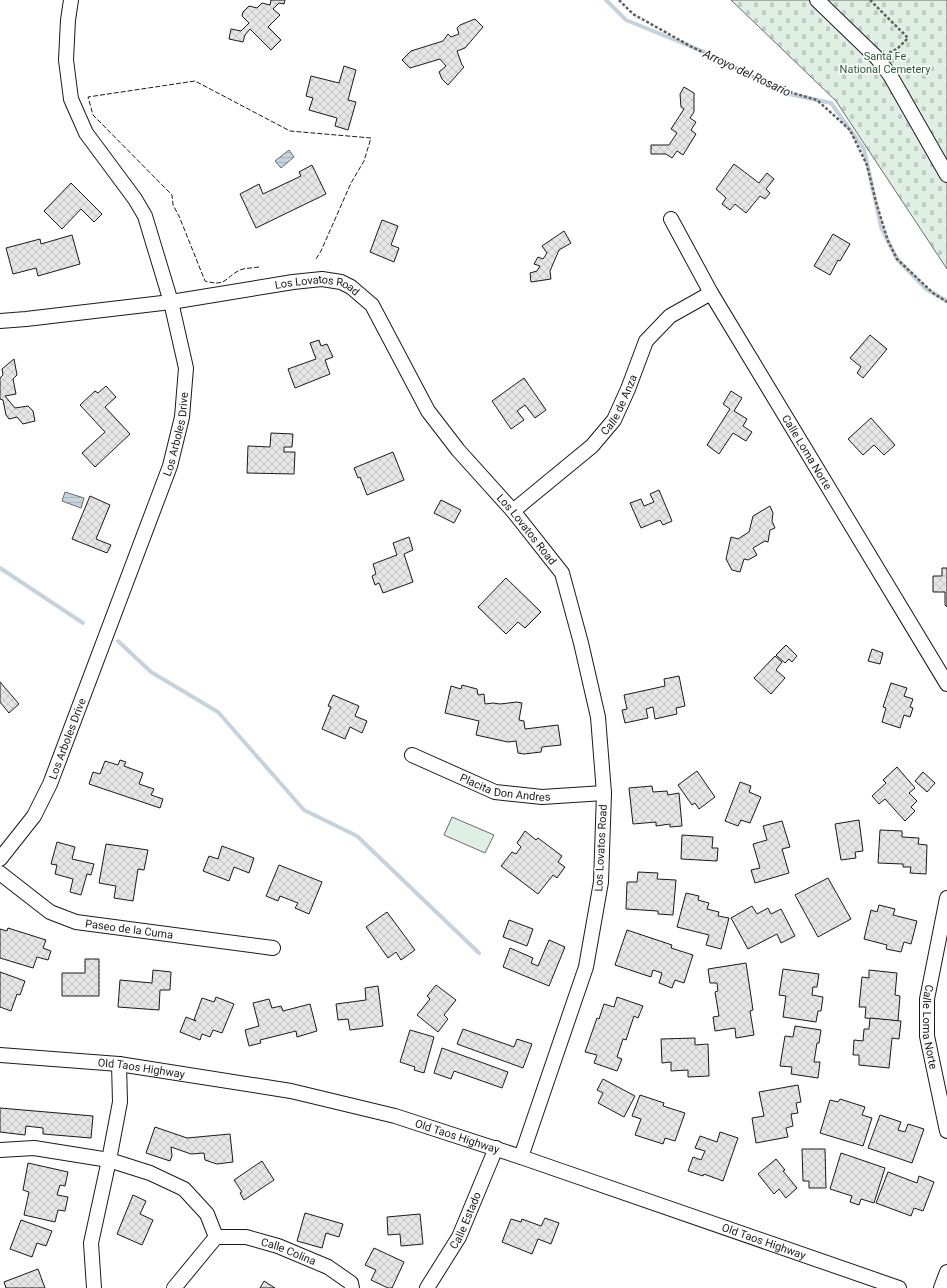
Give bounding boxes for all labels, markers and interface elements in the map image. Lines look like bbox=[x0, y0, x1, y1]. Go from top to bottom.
water label: Arroyo del Rosario bbox=[700, 46, 793, 100]
park label: Santa Fe National Cemetery bbox=[840, 50, 931, 76]
street label: Los Lovatos Road bbox=[274, 272, 362, 298]
street label: Calle de Anza bbox=[598, 373, 639, 438]
street label: Los Arboles Drive bbox=[160, 391, 191, 478]
street label: Calle Loma Norte bbox=[779, 412, 835, 492]
street label: Los Lovatos Road bbox=[494, 491, 559, 567]
street label: Los Arboles Drive bbox=[46, 696, 88, 781]
street label: Placita Don Andres bbox=[458, 771, 551, 804]
street label: Los Lovatos Road bbox=[592, 804, 610, 892]
street label: Paseo de la Cuma bbox=[85, 917, 174, 941]
street label: Calle Loma Norte bbox=[920, 983, 940, 1070]
street label: Old Taos Highway bbox=[97, 1056, 187, 1081]
street label: Old Taos Highway bbox=[414, 1117, 502, 1156]
street label: Calle Estado bbox=[447, 1190, 484, 1251]
street label: Old Taos Highway bbox=[720, 1221, 808, 1262]
street label: Calle Colina bbox=[260, 1235, 318, 1268]

